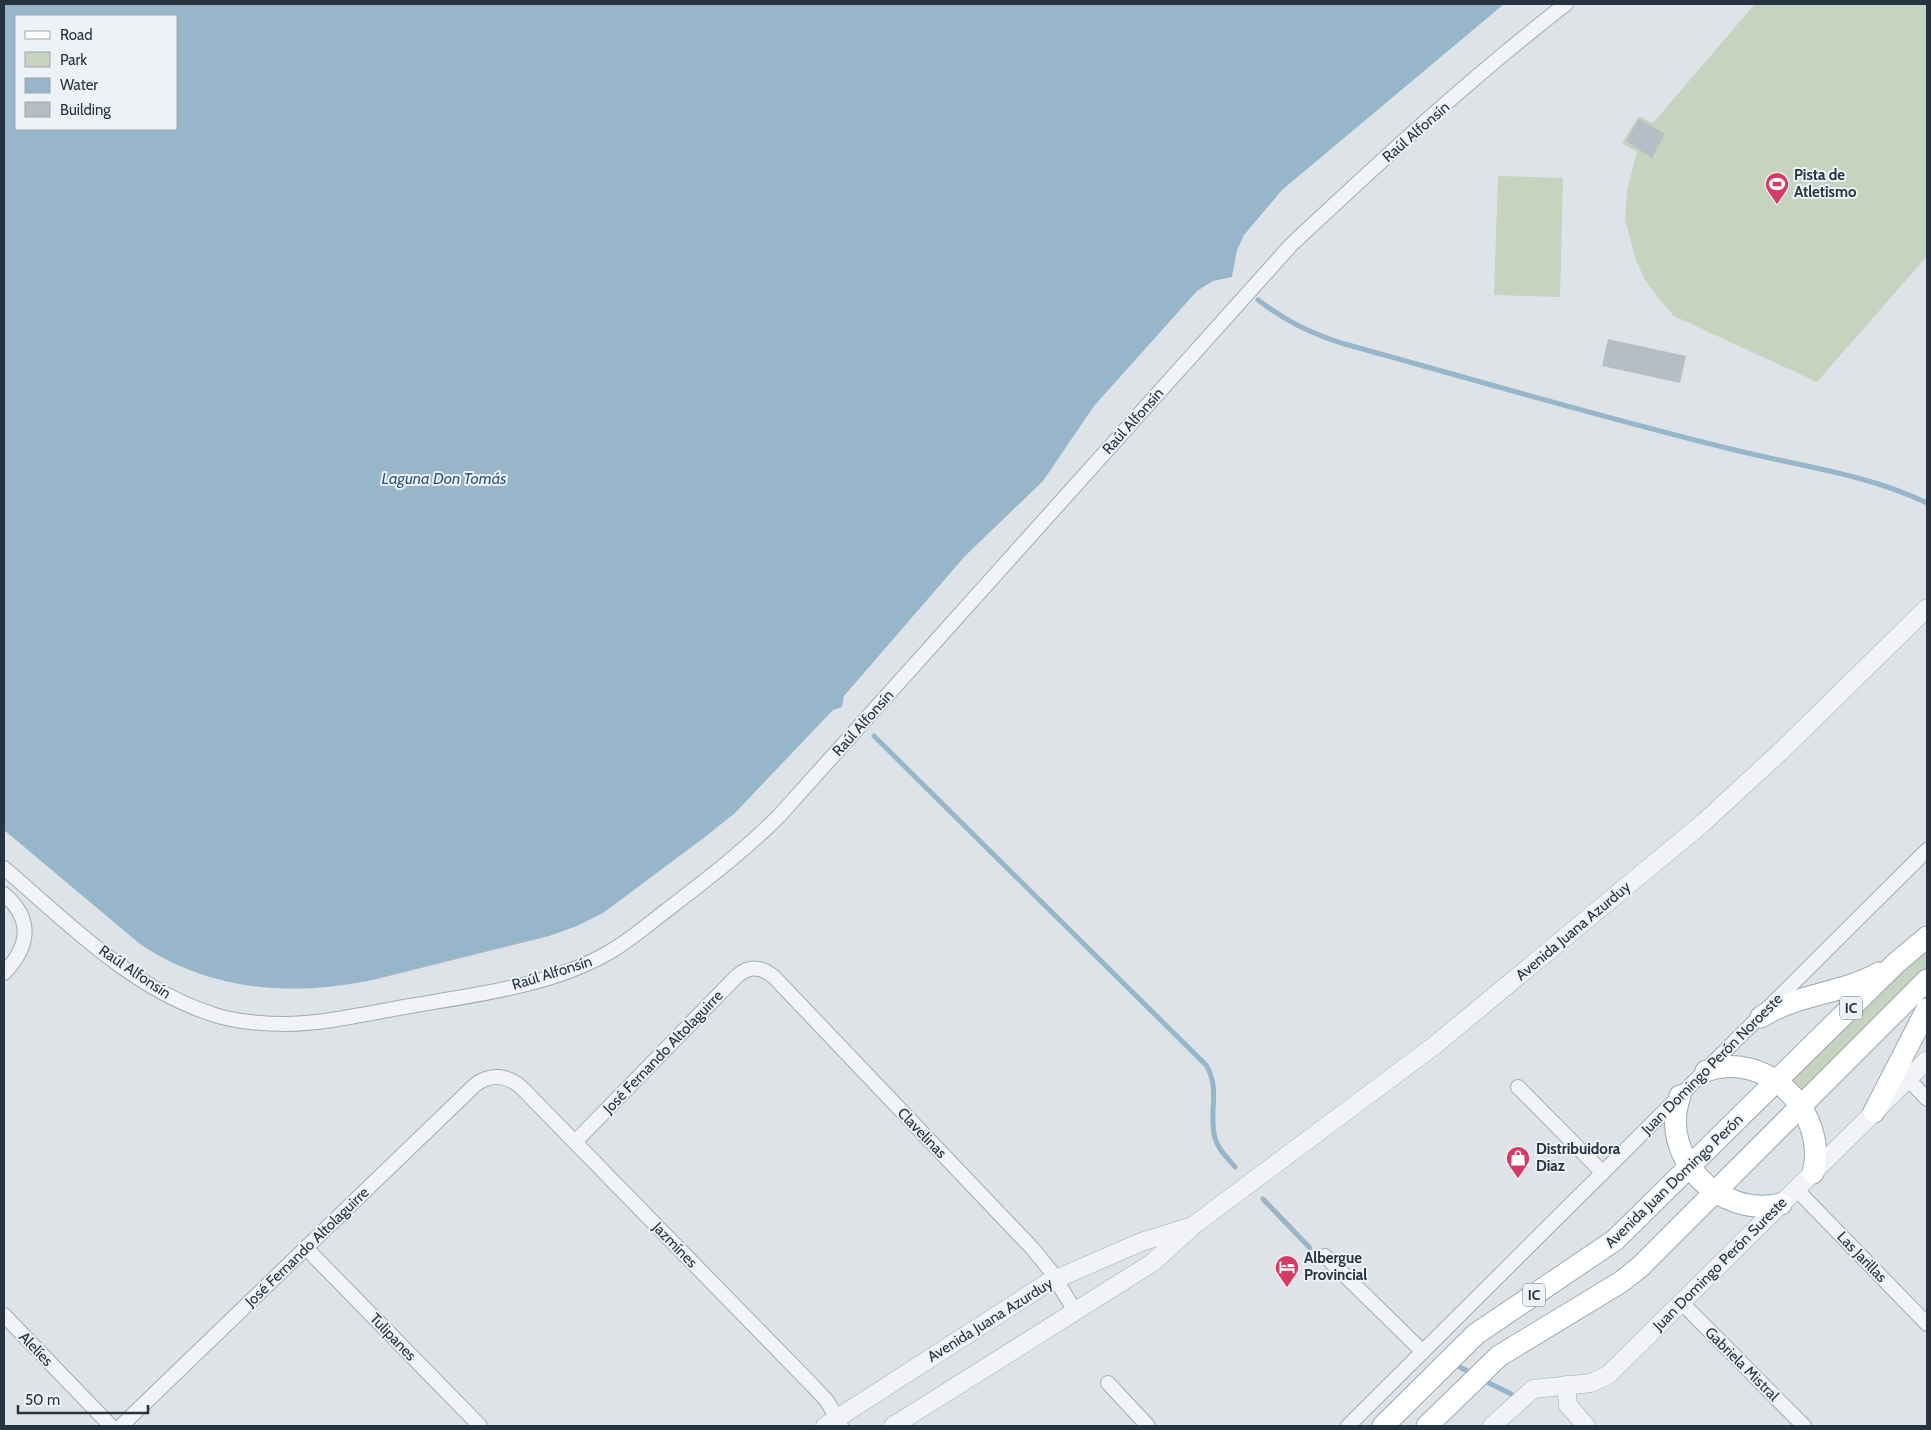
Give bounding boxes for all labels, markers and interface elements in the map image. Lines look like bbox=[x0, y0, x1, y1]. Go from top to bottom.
legend bbox=[15, 15, 178, 130]
text: Road bbox=[60, 26, 93, 44]
text: Park bbox=[60, 51, 87, 69]
text: Water bbox=[60, 76, 98, 94]
street label: Raúl Alfonsín bbox=[1379, 98, 1453, 166]
text: Building bbox=[60, 101, 111, 119]
place label: Pista de Atletismo bbox=[1794, 166, 1857, 201]
sports icon: Pista de Atletismo bbox=[1764, 171, 1790, 205]
street label: Raúl Alfonsín bbox=[1099, 384, 1167, 458]
water label: Laguna Don Tomás bbox=[382, 469, 507, 488]
street label: Raúl Alfonsín bbox=[829, 686, 897, 760]
street label: Avenida Juana Azurduy bbox=[1512, 877, 1634, 984]
street label: Raúl Alfonsín bbox=[96, 941, 174, 1003]
street label: Raúl Alfonsín bbox=[510, 952, 594, 994]
street label: José Fernando Altolaguirre bbox=[599, 986, 727, 1118]
street label: Juan Domingo Perón Noroeste bbox=[1637, 990, 1786, 1139]
road number: IC bbox=[1840, 996, 1862, 1020]
street label: Clavelinas bbox=[894, 1104, 950, 1162]
street label: Avenida Juan Domingo Perón bbox=[1601, 1110, 1747, 1252]
place label: Distribuidora Diaz bbox=[1536, 1140, 1621, 1175]
shop icon: Distribuidora Diaz bbox=[1505, 1145, 1531, 1179]
street label: José Fernando Altolaguirre bbox=[241, 1183, 373, 1311]
street label: Juan Domingo Perón Sureste bbox=[1649, 1193, 1791, 1335]
street label: Jazmínes bbox=[648, 1218, 701, 1272]
street label: Las Jarillas bbox=[1833, 1228, 1891, 1286]
place label: Albergue Provincial bbox=[1304, 1249, 1367, 1284]
hotel icon: Albergue Provincial bbox=[1274, 1254, 1300, 1288]
street label: Avenida Juana Azurduy bbox=[924, 1274, 1056, 1366]
road number: IC bbox=[1523, 1284, 1545, 1306]
street label: Tulipanes bbox=[366, 1309, 420, 1365]
street label: Gabriela Mistral bbox=[1701, 1323, 1783, 1405]
street label: Alelíes bbox=[15, 1328, 57, 1370]
scale bar bbox=[18, 1382, 148, 1414]
text: 50 m bbox=[25, 1391, 60, 1409]

